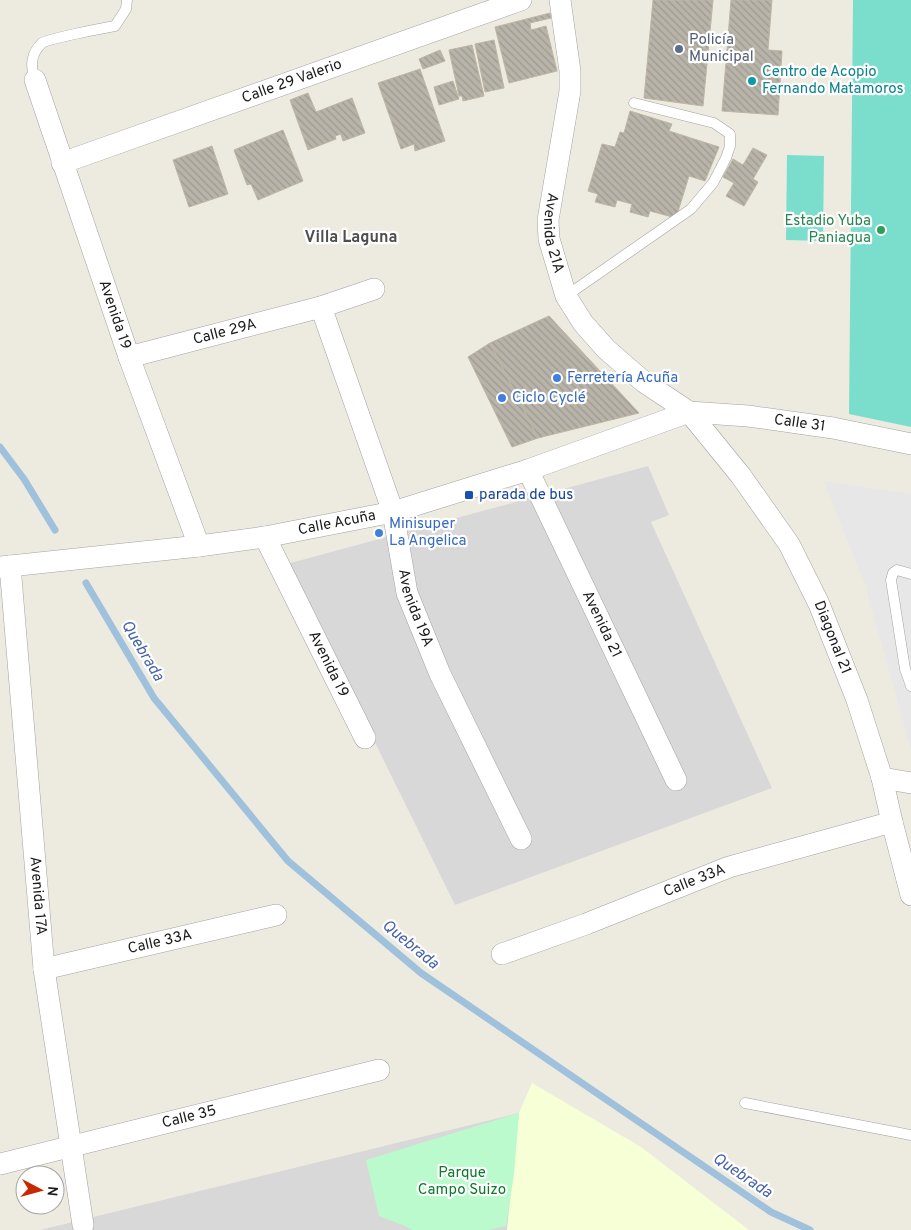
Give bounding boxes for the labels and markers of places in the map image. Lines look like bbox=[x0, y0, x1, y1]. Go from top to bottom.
place label: Policía Municipal bbox=[689, 31, 754, 67]
marker: Policía Municipal bbox=[673, 43, 685, 55]
place label: Centro de Acopio Fernando Matamoros bbox=[762, 63, 904, 99]
marker: Centro de Acopio Fernando Matamoros bbox=[746, 75, 758, 87]
place label: Estadio Yuba Paniagua bbox=[785, 212, 871, 248]
marker: Estadio Yuba Paniagua bbox=[875, 224, 887, 236]
place label: Ferretería Acuña bbox=[567, 369, 678, 388]
marker: Ferretería Acuña bbox=[551, 372, 563, 384]
place label: Ciclo Cyclé bbox=[512, 389, 586, 408]
marker: Ciclo Cyclé bbox=[496, 392, 508, 404]
place label: parada de bus bbox=[479, 486, 573, 505]
marker: parada de bus bbox=[463, 489, 475, 501]
place label: Minisuper La Angelica bbox=[389, 515, 466, 551]
marker: Minisuper La Angelica bbox=[373, 527, 385, 539]

